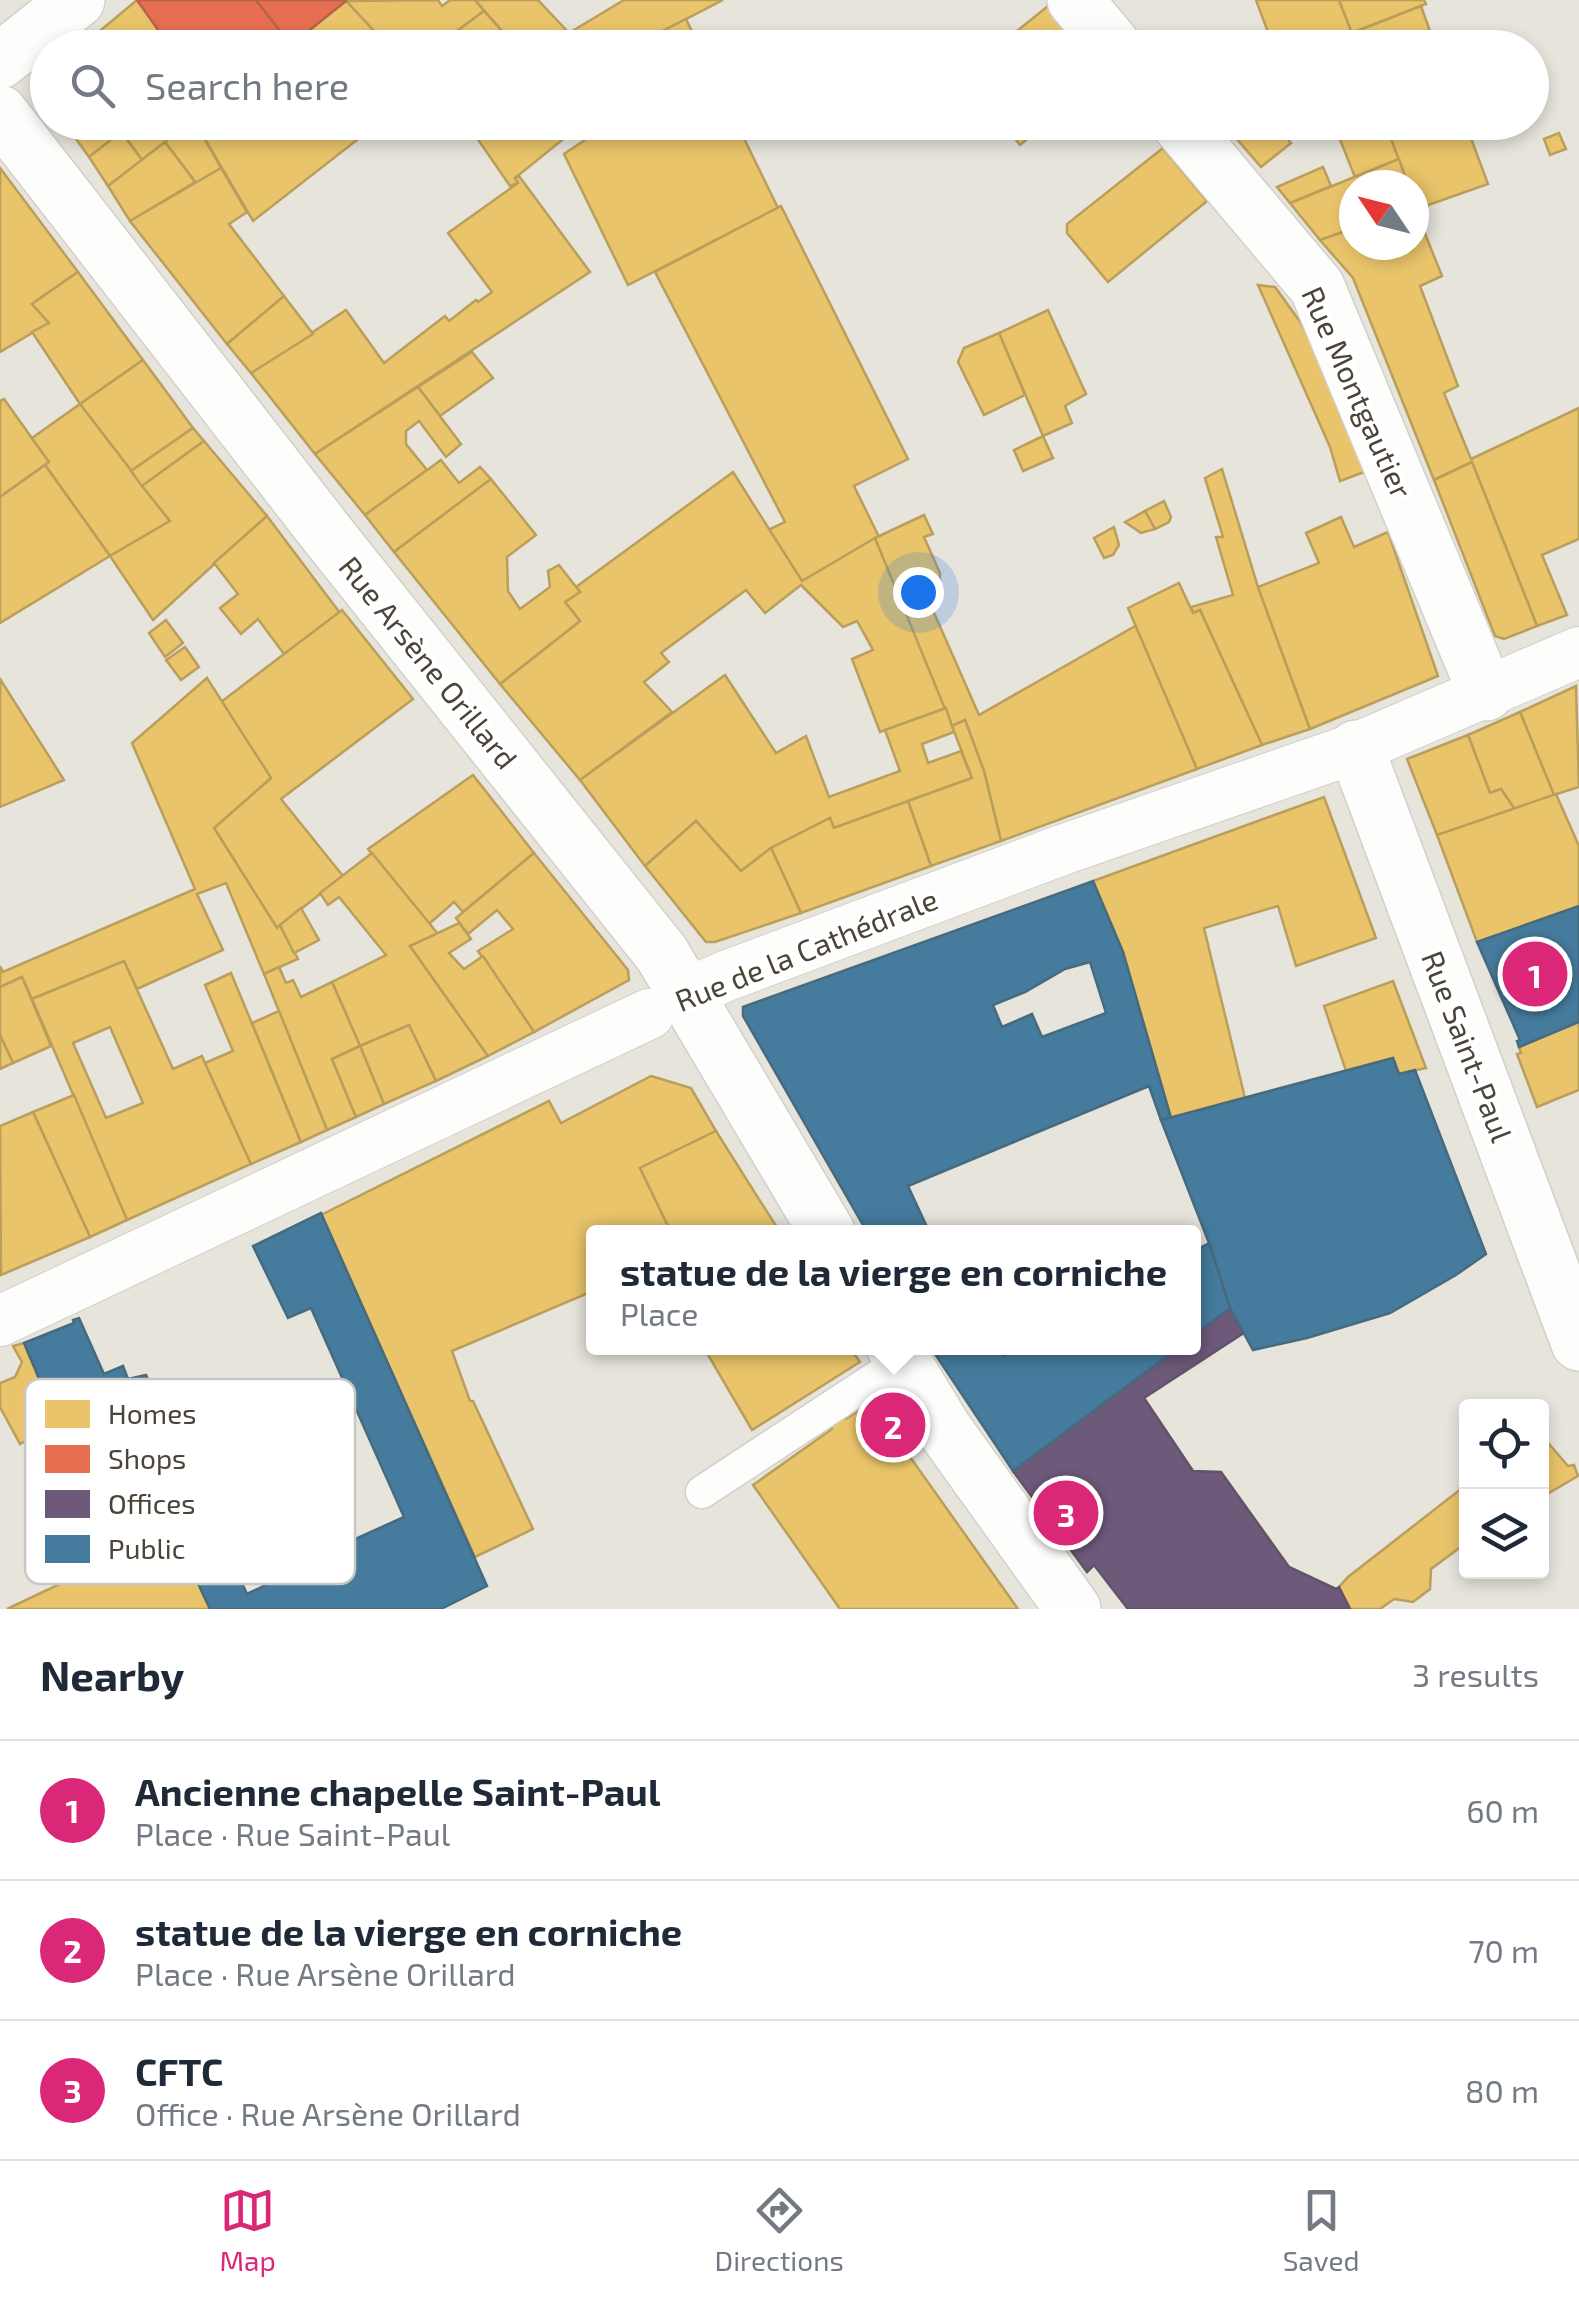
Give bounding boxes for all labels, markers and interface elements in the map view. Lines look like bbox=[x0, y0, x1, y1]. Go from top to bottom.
search box bbox=[30, 30, 1549, 140]
icon: search bbox=[65, 58, 120, 113]
text: Search here bbox=[145, 62, 349, 108]
north arrow bbox=[1339, 170, 1429, 260]
street label: Rue Montgautier bbox=[1295, 281, 1421, 503]
street label: Rue Arsène Orillard bbox=[332, 549, 526, 775]
your location bbox=[893, 567, 944, 618]
street label: Rue de la Cathédrale bbox=[670, 880, 942, 1018]
pin: 1 bbox=[1502, 936, 1568, 1012]
street label: Rue Saint-Paul bbox=[1415, 945, 1521, 1147]
popup bbox=[586, 1225, 1201, 1355]
text: statue de la vierge en corniche bbox=[620, 1248, 1167, 1294]
text: Place bbox=[620, 1294, 698, 1332]
legend bbox=[25, 1379, 355, 1584]
pin: 2 bbox=[860, 1388, 926, 1462]
text: Homes bbox=[108, 1396, 196, 1430]
map controls bbox=[1459, 1399, 1549, 1579]
button: locate bbox=[1459, 1399, 1549, 1489]
text: Shops bbox=[108, 1441, 186, 1475]
pin: 3 bbox=[1034, 1476, 1098, 1550]
text: Offices bbox=[108, 1486, 195, 1520]
button: layers bbox=[1459, 1489, 1549, 1579]
text: Public bbox=[108, 1531, 185, 1565]
text: Nearby bbox=[40, 1649, 184, 1699]
text: 3 results bbox=[1412, 1655, 1539, 1693]
text: Ancienne chapelle Saint-Paul bbox=[135, 1768, 660, 1814]
text: 1 bbox=[66, 1791, 79, 1829]
text: 60 m bbox=[1466, 1791, 1539, 1829]
text: Place · Rue Saint-Paul bbox=[135, 1814, 450, 1852]
text: statue de la vierge en corniche bbox=[135, 1908, 682, 1954]
text: 2 bbox=[63, 1931, 82, 1969]
text: 70 m bbox=[1468, 1931, 1539, 1969]
text: Place · Rue Arsène Orillard bbox=[135, 1954, 516, 1992]
text: CFTC bbox=[135, 2048, 223, 2094]
text: 3 bbox=[63, 2071, 82, 2109]
text: 80 m bbox=[1465, 2071, 1539, 2109]
text: Office · Rue Arsène Orillard bbox=[135, 2094, 521, 2132]
tab: Map bbox=[219, 2183, 276, 2277]
tab: Directions bbox=[715, 2183, 844, 2277]
tab: Saved bbox=[1283, 2183, 1360, 2277]

